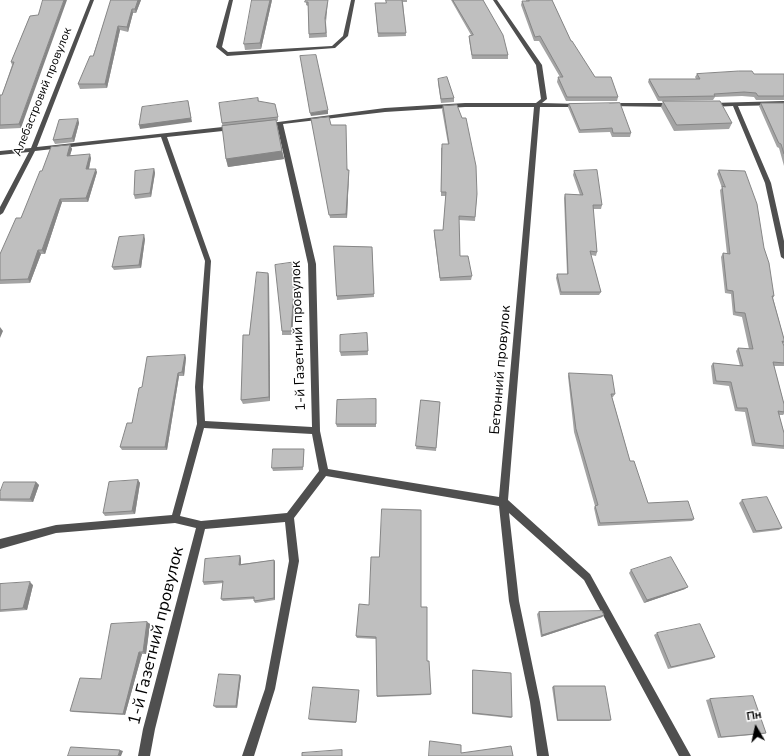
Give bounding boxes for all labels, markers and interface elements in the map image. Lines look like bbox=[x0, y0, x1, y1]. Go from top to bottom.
street label: Алебастровий провулок bbox=[11, 26, 75, 158]
street label: 1-й Газетний провулок bbox=[288, 260, 310, 412]
street label: Бетонний провулок bbox=[487, 305, 515, 435]
street label: 1-й Газетний провулок bbox=[125, 545, 189, 727]
text: Пн bbox=[745, 707, 763, 724]
north arrow bbox=[736, 708, 776, 748]

